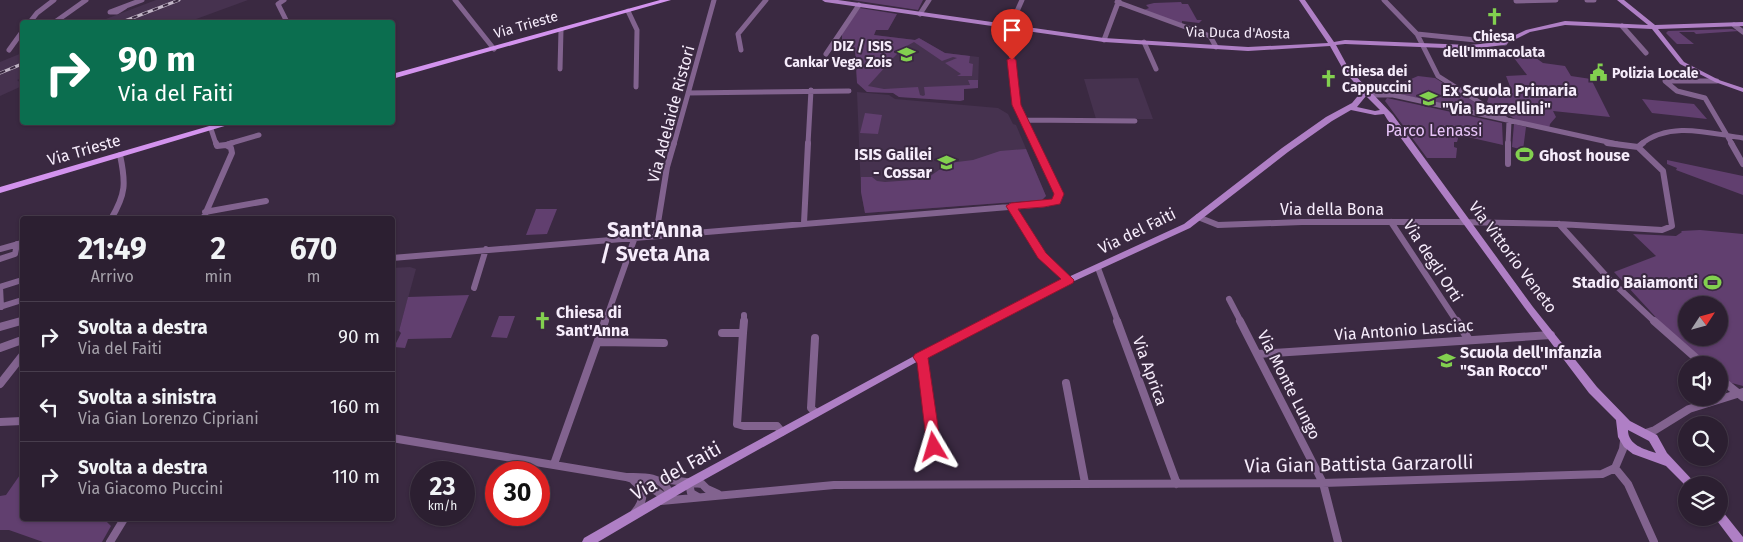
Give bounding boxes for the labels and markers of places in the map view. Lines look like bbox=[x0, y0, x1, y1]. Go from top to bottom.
church icon: Chiesa dell'Immacolata bbox=[1484, 6, 1504, 26]
pin bbox=[991, 9, 1033, 60]
place label: Chiesa dell'Immacolata bbox=[1443, 28, 1545, 61]
place label: DIZ / ISIS Cankar Vega Zois bbox=[784, 38, 892, 71]
school or university icon: DIZ / ISIS Cankar Vega Zois bbox=[896, 44, 916, 64]
place label: Chiesa dei Cappuccini bbox=[1342, 63, 1411, 96]
public building icon: Polizia Locale bbox=[1588, 63, 1608, 83]
place label: Polizia Locale bbox=[1612, 65, 1699, 82]
church icon: Chiesa dei Cappuccini bbox=[1318, 69, 1338, 89]
place label: Ex Scuola Primaria "Via Barzellini" bbox=[1442, 81, 1577, 118]
school or university icon: Ex Scuola Primaria "Via Barzellini" bbox=[1418, 89, 1438, 109]
place label: ISIS Galilei - Cossar bbox=[854, 145, 933, 182]
sports icon: Ghost house bbox=[1515, 145, 1535, 165]
place label: Ghost house bbox=[1539, 146, 1630, 165]
school or university icon: ISIS Galilei - Cossar bbox=[936, 153, 956, 173]
sports icon: Stadio Baiamonti bbox=[1702, 272, 1722, 292]
place label: Stadio Baiamonti bbox=[1572, 273, 1698, 292]
place label: Chiesa di Sant'Anna bbox=[556, 303, 629, 340]
church icon: Chiesa di Sant'Anna bbox=[532, 311, 552, 331]
place label: Scuola dell'Infanzia "San Rocco" bbox=[1460, 343, 1602, 380]
school or university icon: Scuola dell'Infanzia "San Rocco" bbox=[1436, 351, 1456, 371]

